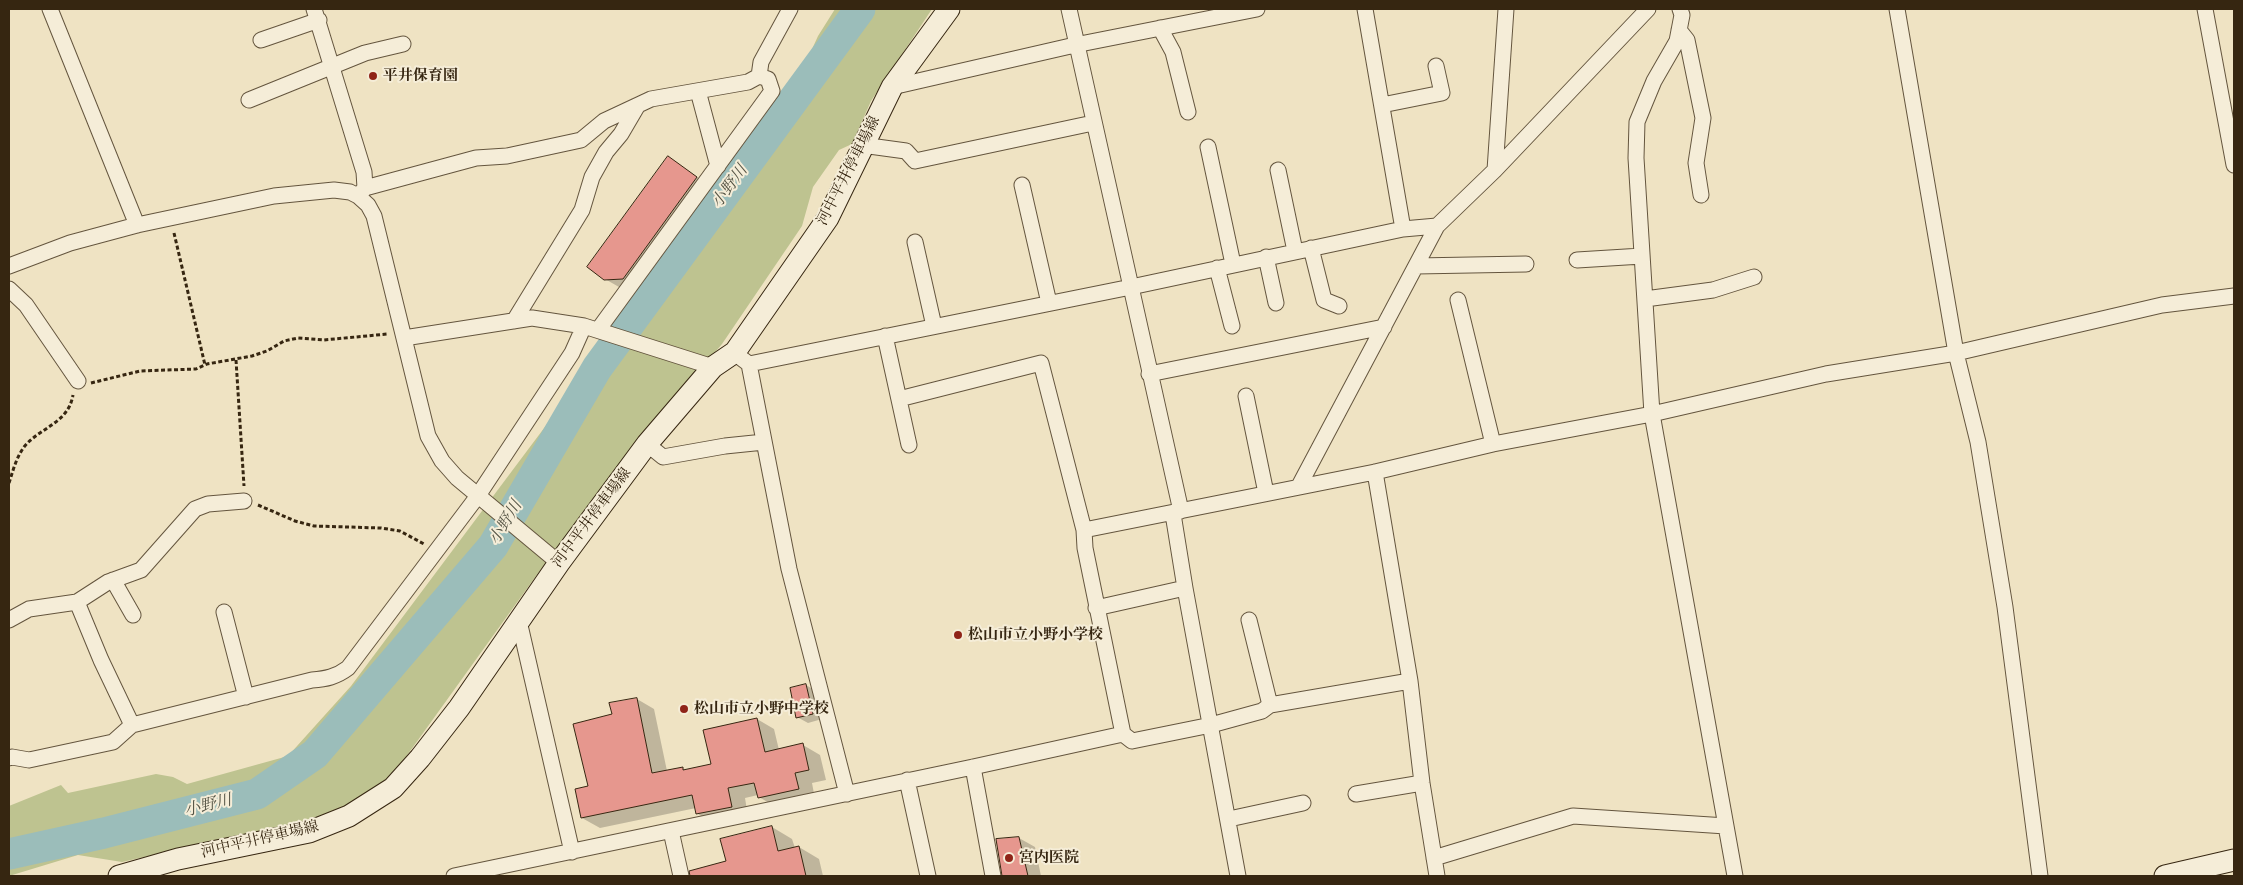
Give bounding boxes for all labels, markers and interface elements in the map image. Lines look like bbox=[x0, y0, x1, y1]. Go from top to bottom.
place label: 平井保育園 bbox=[383, 67, 458, 85]
marker: 平井保育園 bbox=[367, 70, 379, 82]
street label: 河中平井停車場線 bbox=[814, 113, 884, 229]
water label: 小野川 bbox=[708, 162, 752, 212]
street label: 河中平井停車場線 bbox=[549, 465, 635, 571]
water label: 小野川 bbox=[485, 497, 527, 549]
place label: 松山市立小野小学校 bbox=[968, 626, 1103, 644]
marker: 松山市立小野小学校 bbox=[952, 629, 964, 641]
place label: 松山市立小野中学校 bbox=[694, 700, 829, 718]
marker: 松山市立小野中学校 bbox=[678, 703, 690, 715]
water label: 小野川 bbox=[182, 791, 234, 821]
street label: 河中平井停車場線 bbox=[200, 818, 320, 862]
place label: 宮内医院 bbox=[1019, 849, 1079, 867]
marker: 宮内医院 bbox=[1003, 852, 1015, 864]

